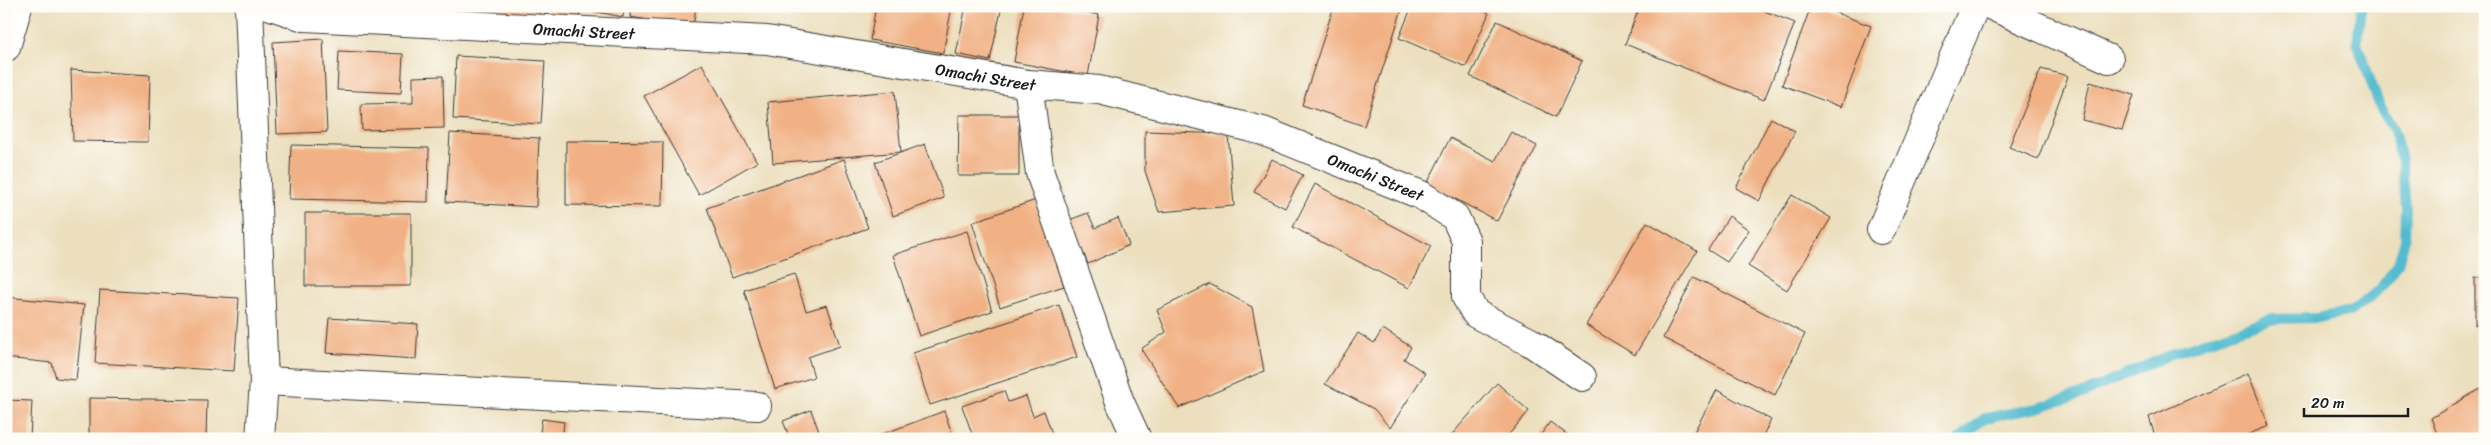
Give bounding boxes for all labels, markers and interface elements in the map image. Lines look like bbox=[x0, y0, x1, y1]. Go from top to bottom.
street label: Omachi Street bbox=[532, 14, 636, 48]
street label: Omachi Street bbox=[933, 54, 1038, 99]
street label: Omachi Street bbox=[1323, 144, 1429, 209]
scale bar bbox=[2304, 385, 2407, 417]
text: 20 m bbox=[2311, 390, 2345, 416]

